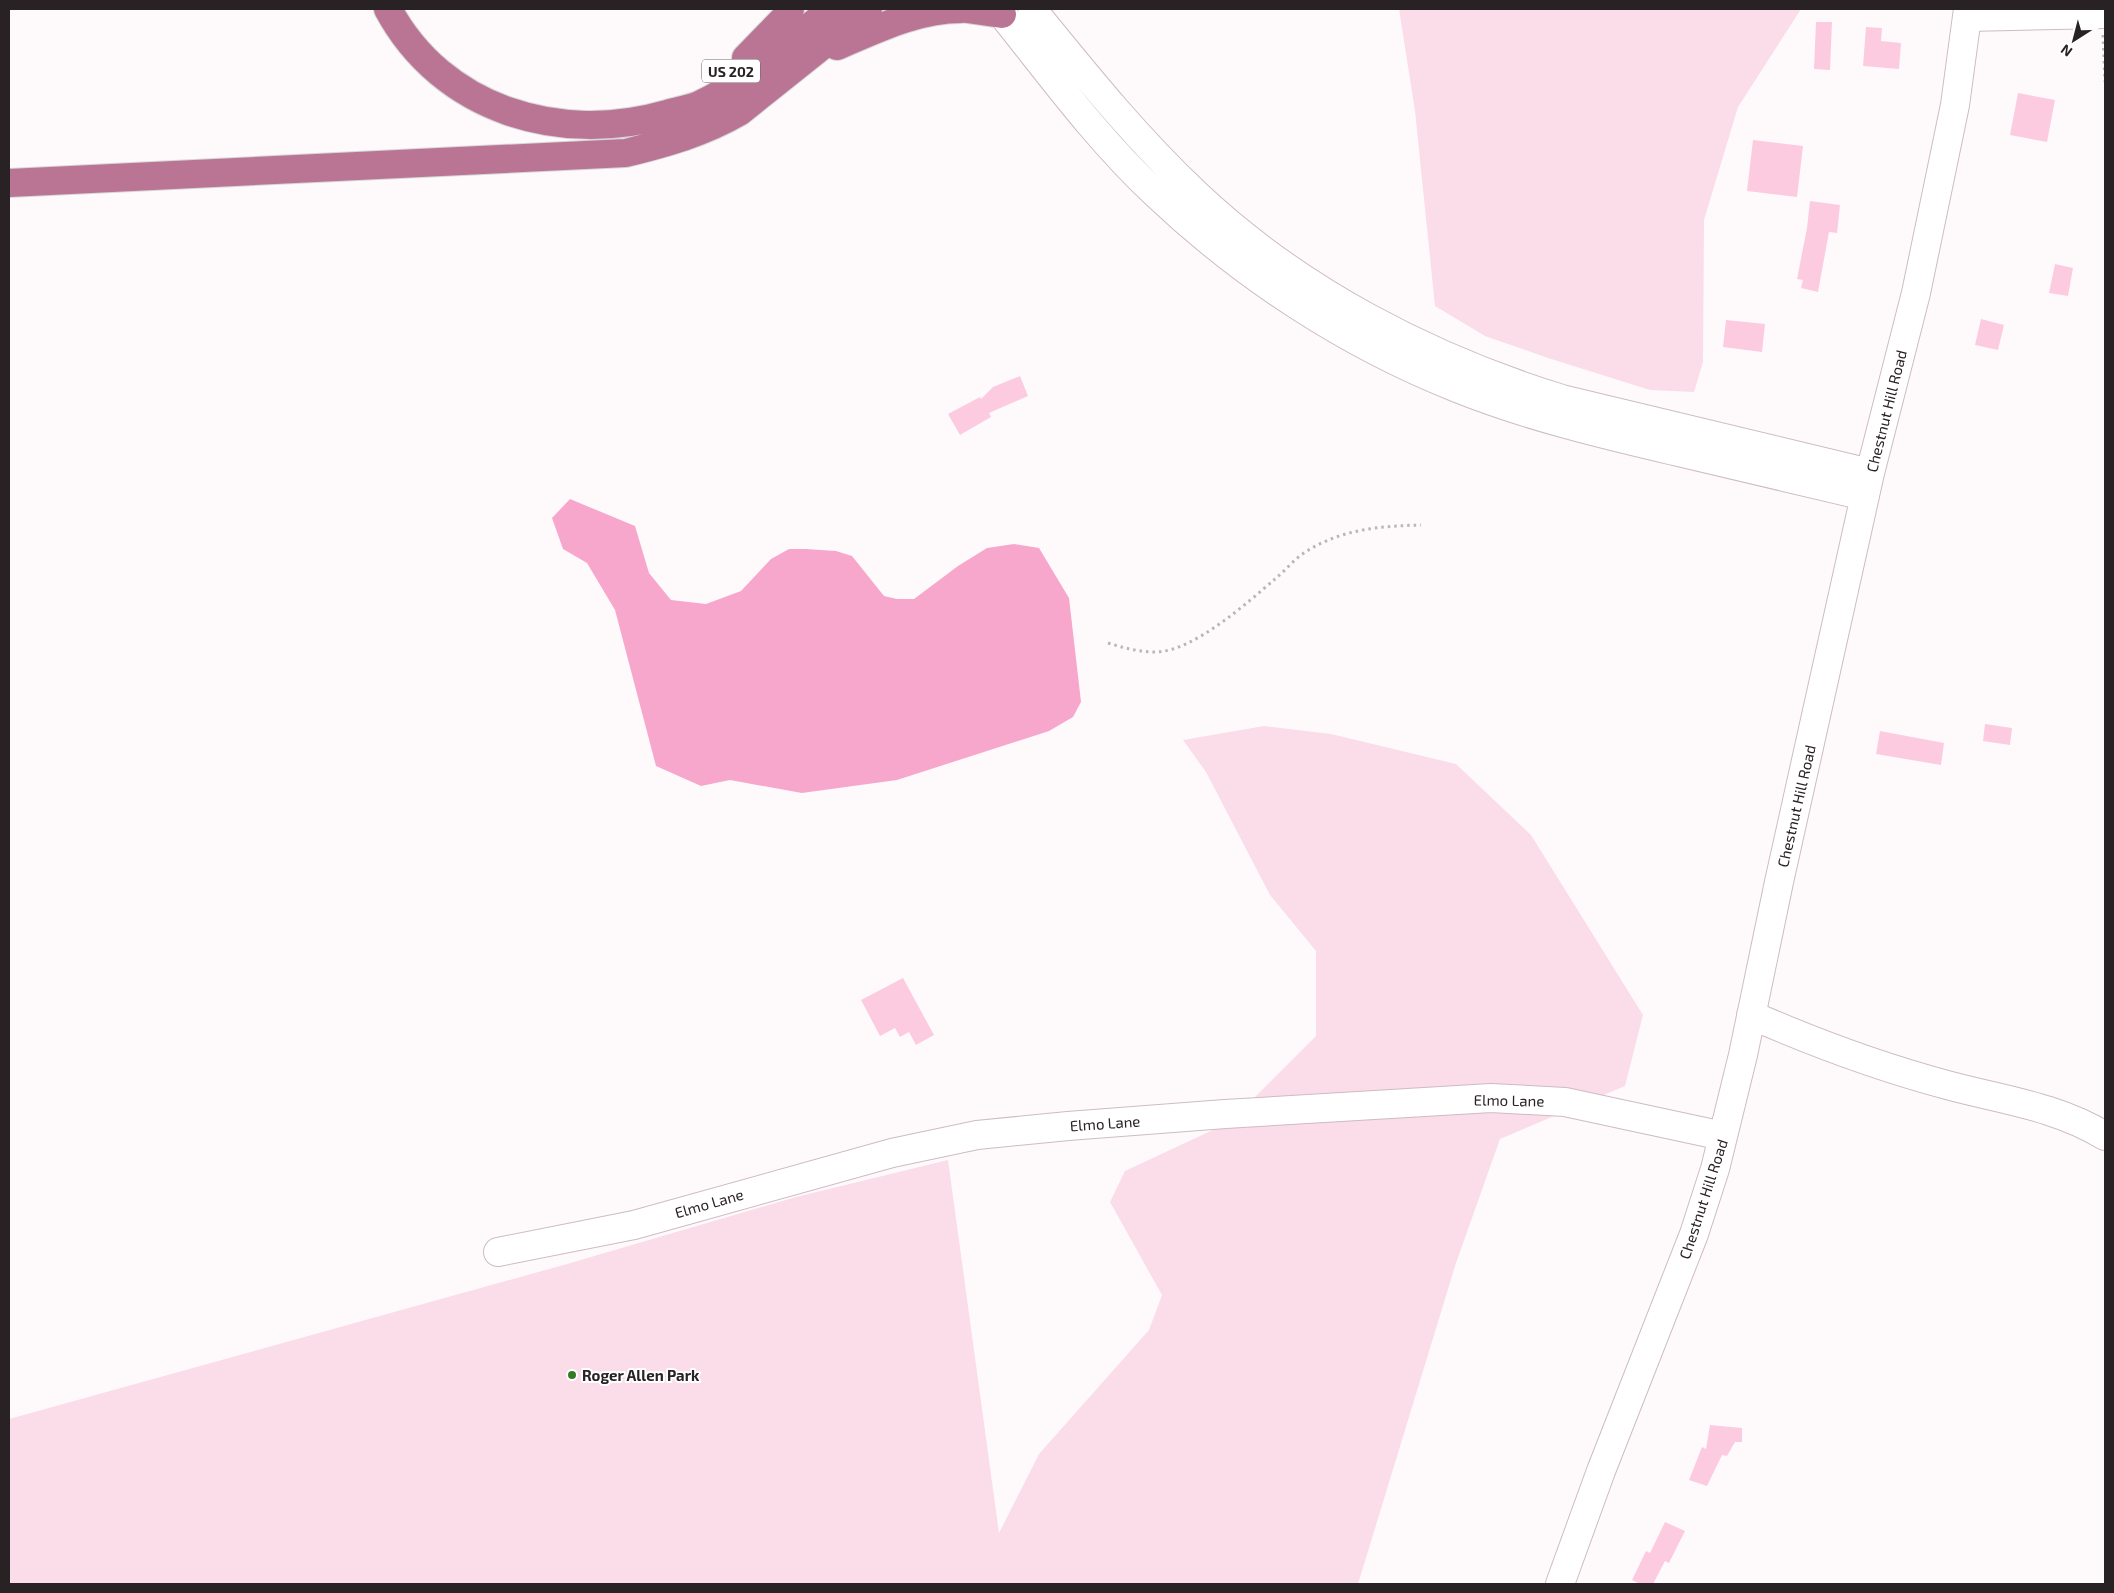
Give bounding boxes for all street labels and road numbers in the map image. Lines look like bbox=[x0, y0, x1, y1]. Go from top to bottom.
road number: US 202 bbox=[702, 59, 760, 82]
street label: Chestnut Hill Road bbox=[1862, 348, 1910, 474]
street label: Chestnut Hill Road bbox=[1773, 743, 1819, 869]
street label: Elmo Lane bbox=[1474, 1090, 1544, 1110]
street label: Elmo Lane bbox=[1069, 1112, 1141, 1134]
street label: Chestnut Hill Road bbox=[1675, 1137, 1731, 1261]
street label: Elmo Lane bbox=[673, 1185, 745, 1221]

